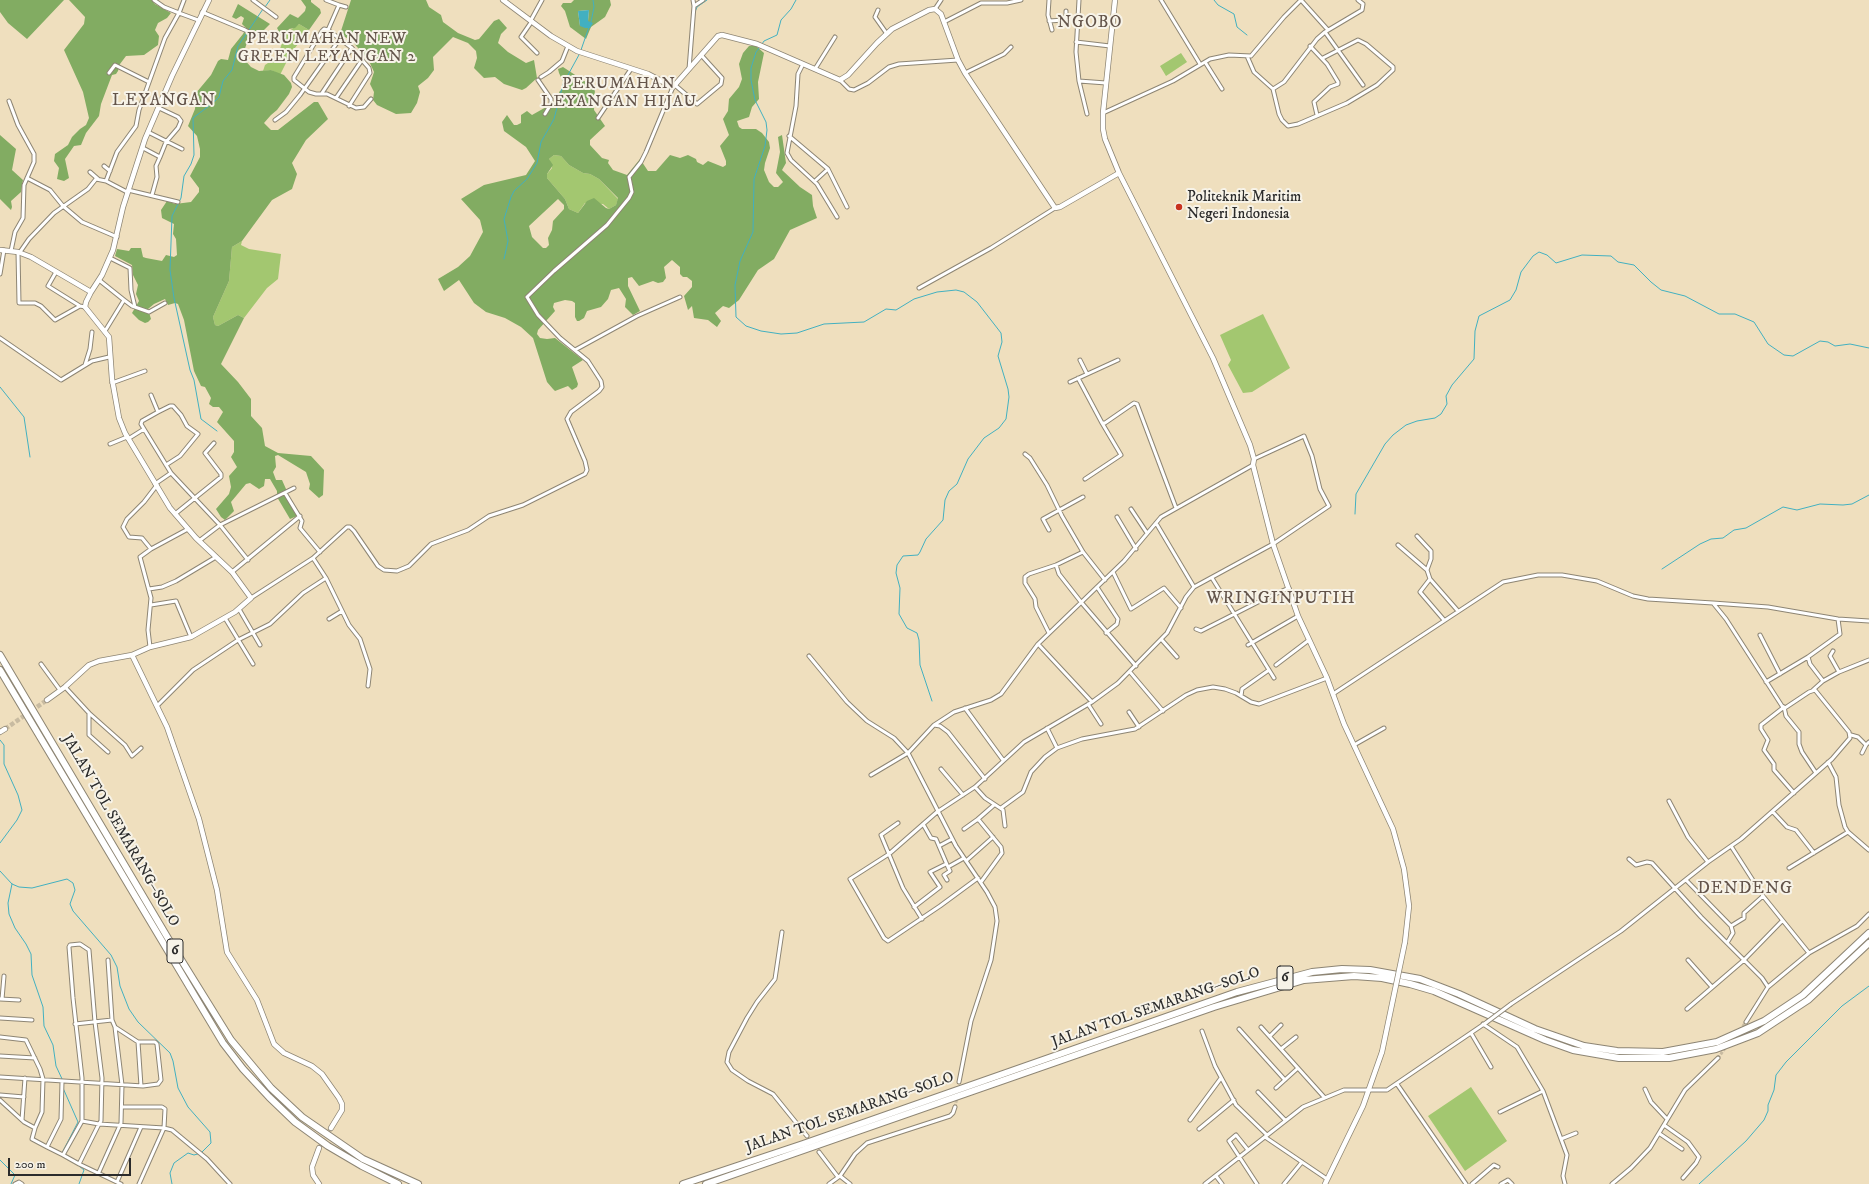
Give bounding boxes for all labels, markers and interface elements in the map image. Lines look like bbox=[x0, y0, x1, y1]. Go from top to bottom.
district label: NGOBO bbox=[1057, 13, 1123, 33]
district label: PERUMAHAN NEW GREEN LEYANGAN 2 bbox=[238, 30, 416, 68]
district label: PERUMAHAN LEYANGAN HIJAU bbox=[541, 75, 697, 113]
district label: LEYANGAN bbox=[112, 91, 216, 111]
place label: Politeknik Maritim Negeri Indonesia bbox=[1187, 189, 1301, 224]
marker: Politeknik Maritim Negeri Indonesia bbox=[1174, 202, 1184, 212]
district label: WRINGINPUTIH bbox=[1206, 589, 1356, 609]
street label: JALAN TOL SEMARANG–SOLO bbox=[57, 732, 183, 930]
district label: DENDENG bbox=[1697, 879, 1793, 899]
road number: 6 bbox=[167, 939, 183, 963]
street label: JALAN TOL SEMARANG–SOLO bbox=[1050, 964, 1262, 1052]
road number: 6 bbox=[1277, 966, 1293, 990]
street label: JALAN TOL SEMARANG–SOLO bbox=[744, 1069, 956, 1157]
scale bar bbox=[10, 1150, 133, 1176]
text: 200 m bbox=[15, 1157, 45, 1172]

